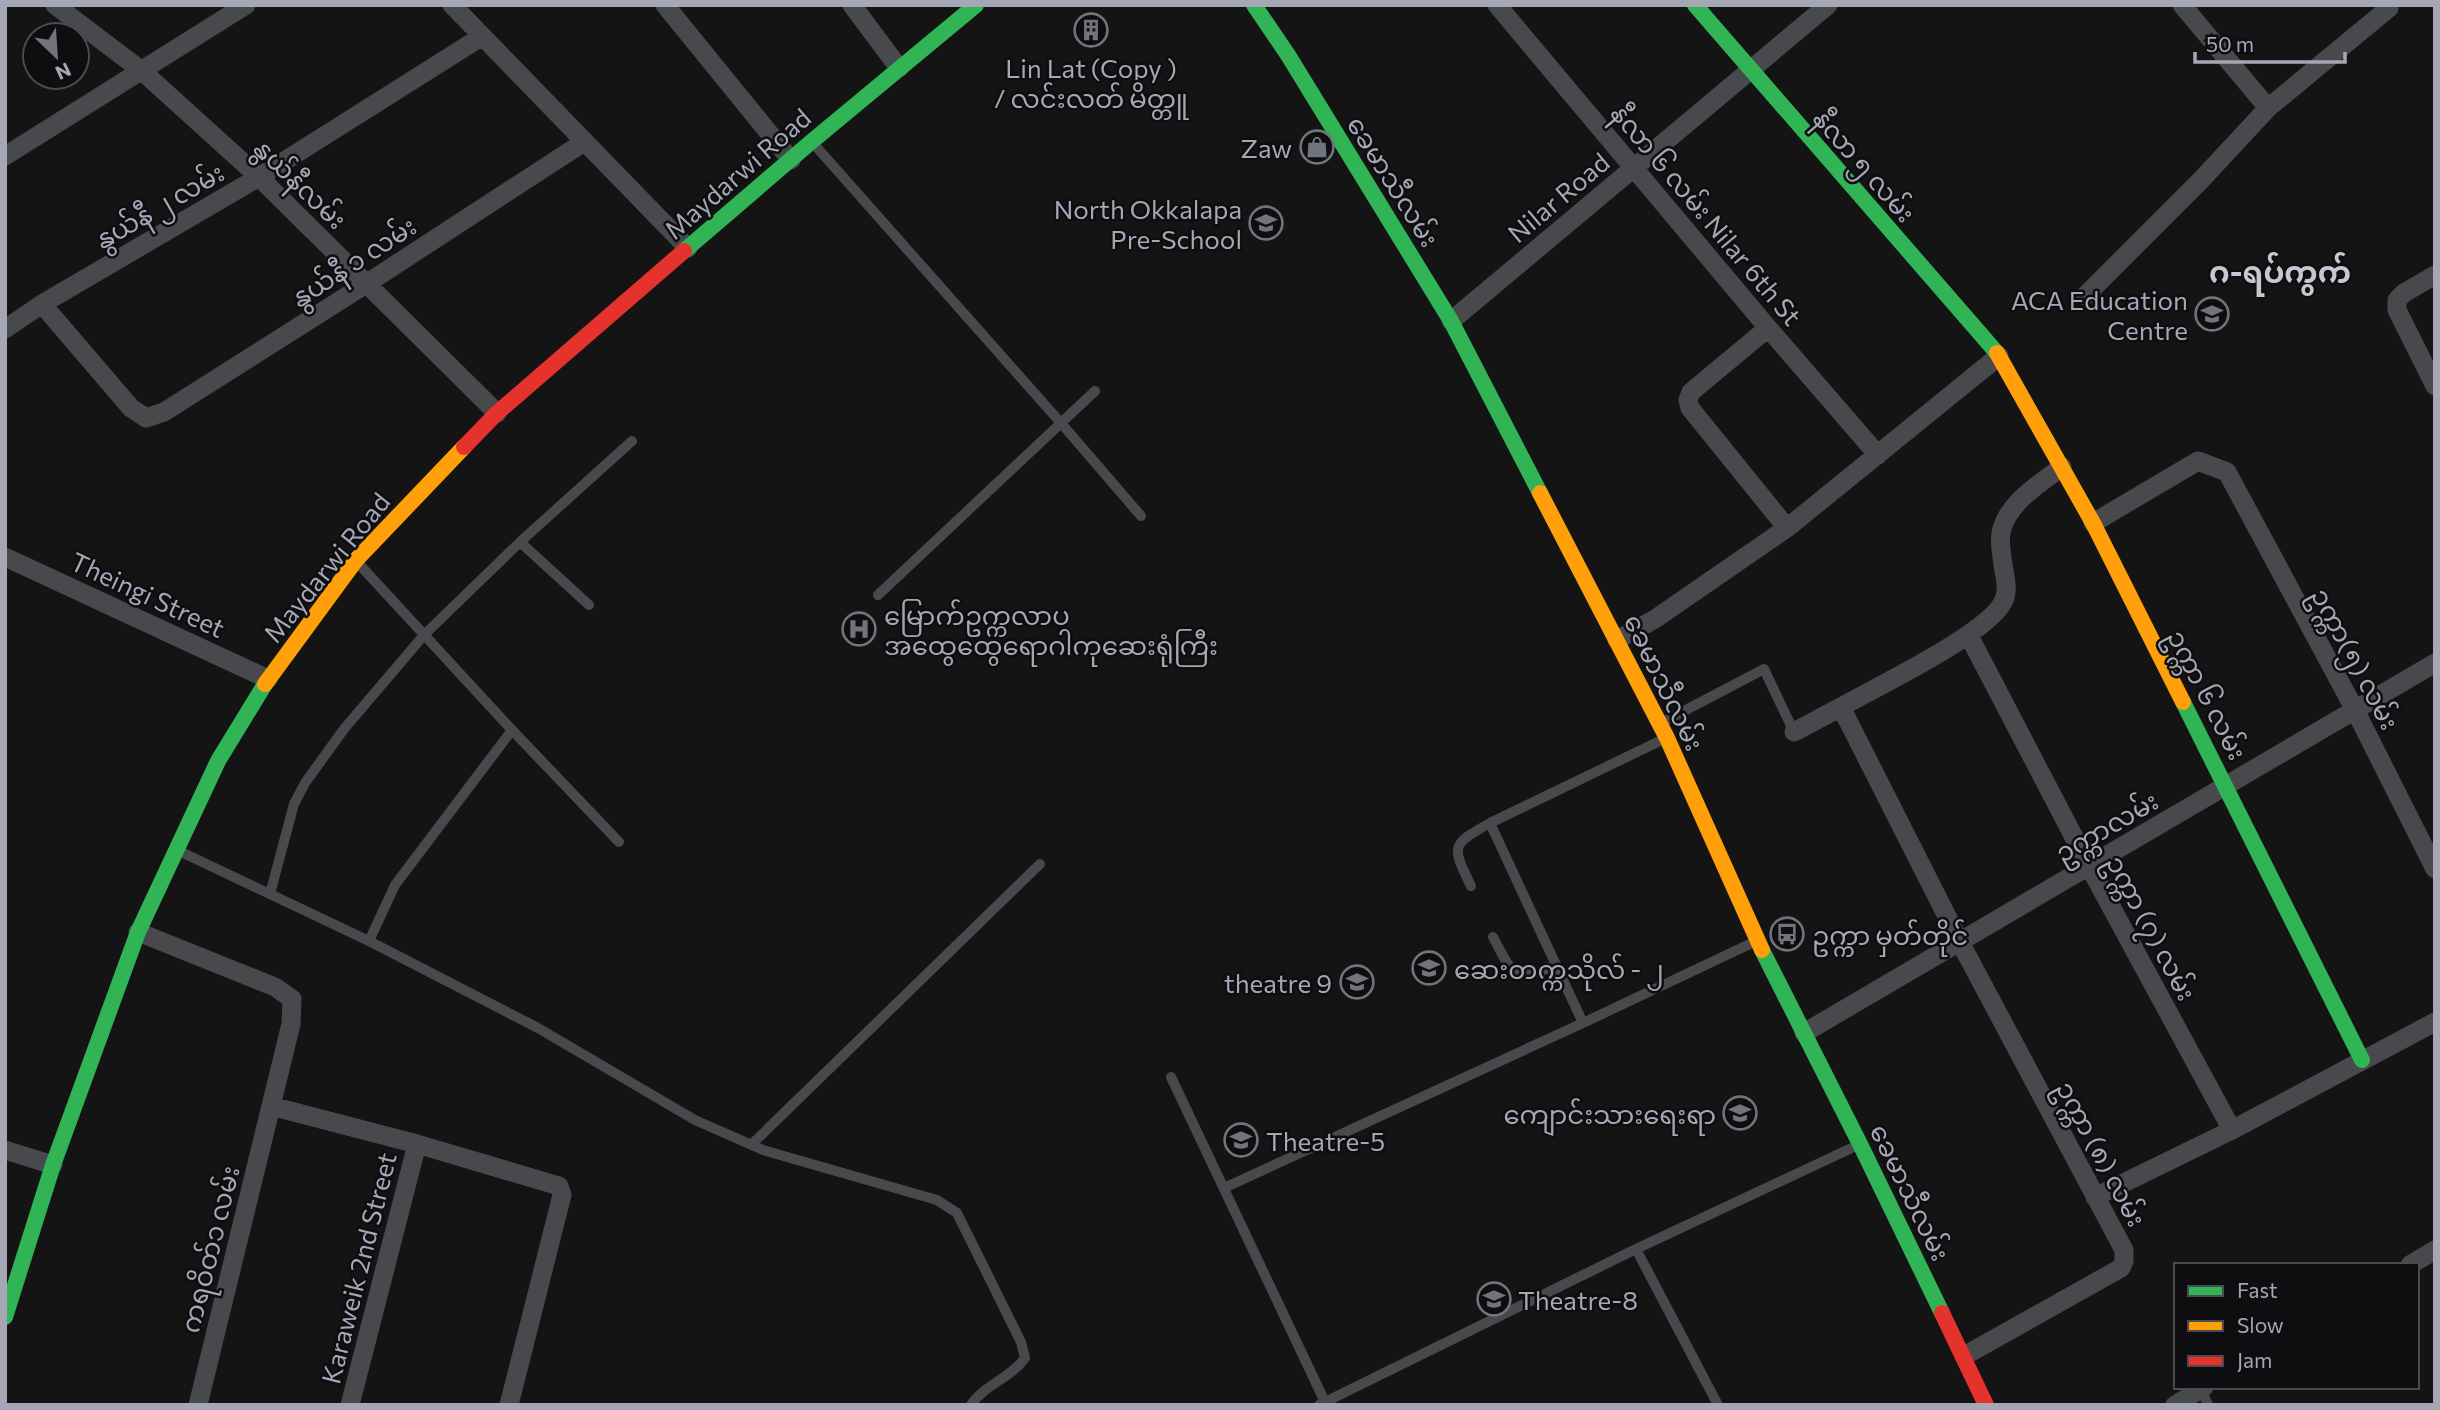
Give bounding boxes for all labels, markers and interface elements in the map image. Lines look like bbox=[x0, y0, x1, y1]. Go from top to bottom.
building icon: Lin Lat (Copy ) / လင်းလတ် မိတ္တူ bbox=[1072, 11, 1110, 49]
north arrow bbox=[21, 21, 91, 91]
scale bar bbox=[2195, 21, 2346, 65]
text: 50 m bbox=[2206, 31, 2254, 56]
place label: Lin Lat (Copy ) / လင်းလတ် မိတ္တူ bbox=[994, 52, 1189, 120]
text: N bbox=[52, 58, 75, 85]
street label: နီလာ ၆ လမ်း Nilar 6th St bbox=[1600, 97, 1809, 335]
street label: Maydarwi Road bbox=[658, 101, 816, 245]
street label: နီလာ ၅ လမ်း bbox=[1802, 102, 1922, 232]
street label: ခေမာသီလမ်း bbox=[1342, 110, 1446, 252]
shop icon: Zaw bbox=[1298, 128, 1336, 166]
street label: နွယ်နီလမ်း bbox=[244, 131, 354, 240]
place label: Zaw bbox=[1240, 132, 1292, 163]
street label: Nilar Road bbox=[1501, 146, 1615, 248]
street label: နွယ်နီ ၂ လမ်း bbox=[89, 156, 233, 260]
place label: North Okkalapa Pre-School bbox=[1054, 193, 1242, 254]
school or university icon: North Okkalapa Pre-School bbox=[1247, 204, 1285, 242]
street label: နွယ်နီ ၁ လမ်း bbox=[285, 209, 425, 319]
district label: ဂ-ရပ်ကွက် bbox=[2209, 252, 2351, 297]
place label: ACA Education Centre bbox=[2011, 284, 2188, 345]
school or university icon: ACA Education Centre bbox=[2193, 295, 2231, 333]
street label: Maydarwi Road bbox=[256, 486, 396, 648]
street label: Theingi Street bbox=[66, 545, 230, 643]
street label: ဥက္ကာ(၅) လမ်း bbox=[2299, 582, 2406, 738]
place label: မြောက်ဥက္ကလာပ အထွေထွေရောဂါကုဆေးရုံကြီး bbox=[884, 599, 1218, 667]
street label: ခေမာသီလမ်း bbox=[1619, 609, 1711, 755]
hospital icon: မြောက်ဥက္ကလာပ အထွေထွေရောဂါကုဆေးရုံကြီး bbox=[840, 610, 878, 648]
street label: ဥက္ကာ ၆ လမ်း bbox=[2156, 623, 2254, 768]
street label: ဥက္ကာလမ်း bbox=[2049, 784, 2167, 874]
street label: ဥက္ကာ (၇) လမ်း bbox=[2094, 849, 2203, 1009]
bus stop icon: ဥက္ကာ မှတ်တိုင် bbox=[1768, 915, 1806, 953]
place label: ဥက္ကာ မှတ်တိုင် bbox=[1812, 919, 1968, 957]
school or university icon: ဆေးတက္ကသိုလ် - ၂ bbox=[1410, 949, 1448, 987]
place label: ဆေးတက္ကသိုလ် - ၂ bbox=[1454, 953, 1664, 991]
school or university icon: theatre 9 bbox=[1338, 963, 1376, 1001]
place label: theatre 9 bbox=[1224, 967, 1332, 998]
street label: ဥက္ကာ (၈) လမ်း bbox=[2044, 1075, 2153, 1235]
school or university icon: ကျောင်းသားရေးရာ bbox=[1721, 1094, 1759, 1132]
place label: ကျောင်းသားရေးရာ bbox=[1503, 1098, 1716, 1136]
street label: ခေမာသီလမ်း bbox=[1865, 1119, 1957, 1265]
school or university icon: Theatre-5 bbox=[1222, 1121, 1260, 1159]
place label: Theatre-5 bbox=[1266, 1125, 1385, 1156]
street label: Karaweik 2nd Street bbox=[314, 1149, 402, 1387]
street label: ကရဝိတ်၁ လမ်း bbox=[173, 1162, 252, 1337]
legend bbox=[2174, 1263, 2419, 1389]
text: Fast bbox=[2237, 1277, 2278, 1302]
school or university icon: Theatre-8 bbox=[1475, 1280, 1513, 1318]
place label: Theatre-8 bbox=[1518, 1284, 1638, 1315]
text: Slow bbox=[2237, 1312, 2284, 1337]
text: Jam bbox=[2237, 1347, 2272, 1372]

